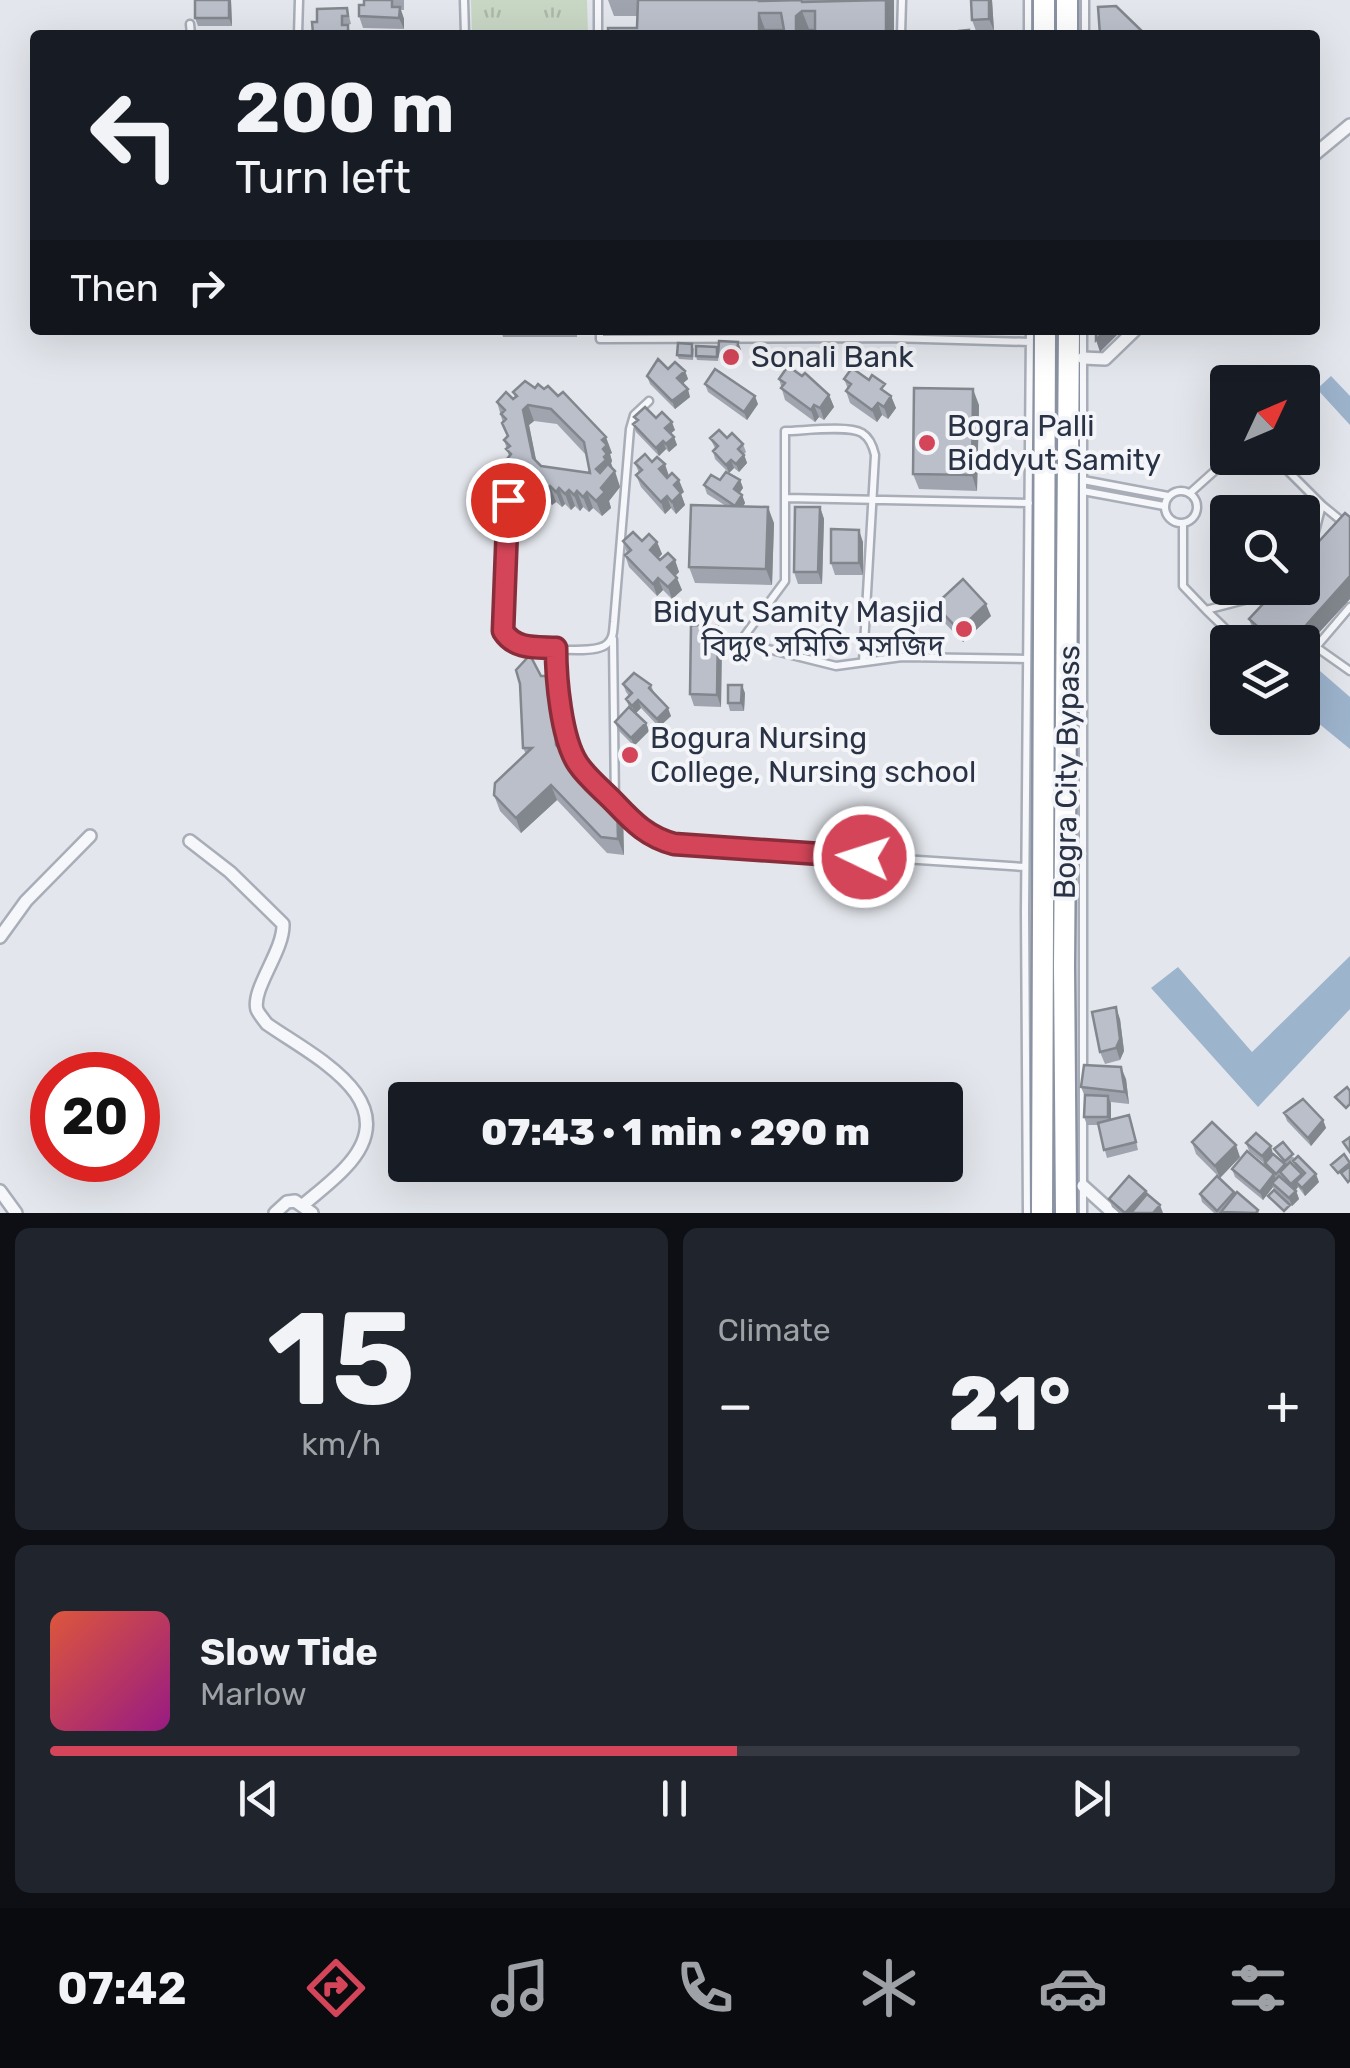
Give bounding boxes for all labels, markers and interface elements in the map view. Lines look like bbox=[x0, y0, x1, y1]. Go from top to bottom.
text: 200 m bbox=[235, 67, 455, 150]
icon: left bbox=[70, 70, 200, 200]
text: Turn left bbox=[235, 151, 411, 204]
icon: right bbox=[179, 260, 234, 315]
text: Then bbox=[70, 265, 159, 311]
place label: Sonali Bank bbox=[751, 339, 914, 375]
marker: Sonali Bank bbox=[720, 346, 742, 368]
north arrow bbox=[1210, 365, 1320, 475]
map controls bbox=[1210, 365, 1320, 735]
place label: Bogra Palli Biddyut Samity bbox=[947, 408, 1161, 478]
marker: Bogra Palli Biddyut Samity bbox=[916, 432, 938, 454]
pin bbox=[466, 458, 551, 543]
icon: arrive bbox=[481, 473, 536, 528]
button: search bbox=[1210, 495, 1320, 605]
place label: Bidyut Samity Masjid বিদ্যুৎ সমিতি মসজিদ bbox=[653, 594, 944, 664]
marker: Bidyut Samity Masjid বিদ্যুৎ সমিতি মসজিদ bbox=[953, 618, 975, 640]
button: layers bbox=[1210, 625, 1320, 735]
street label: Bogra City Bypass bbox=[1047, 645, 1087, 899]
place label: Bogura Nursing College, Nursing school bbox=[650, 720, 976, 790]
marker: Bogura Nursing College, Nursing school bbox=[619, 744, 641, 766]
position arrow bbox=[812, 805, 916, 909]
speed limit sign: 20 bbox=[30, 1052, 160, 1182]
text: 07:43 · 1 min · 290 m bbox=[481, 1109, 870, 1155]
text: 15 bbox=[267, 1282, 416, 1437]
text: Climate bbox=[718, 1311, 831, 1349]
text: 21° bbox=[949, 1360, 1070, 1449]
text: − bbox=[718, 1373, 753, 1438]
text: + bbox=[1266, 1373, 1300, 1438]
text: km/h bbox=[301, 1425, 381, 1463]
text: Slow Tide bbox=[200, 1629, 378, 1675]
text: Marlow bbox=[200, 1675, 307, 1713]
icon: previous bbox=[231, 1771, 286, 1826]
icon: pause bbox=[647, 1771, 702, 1826]
icon: next bbox=[1064, 1771, 1119, 1826]
icon: directions bbox=[301, 1953, 371, 2023]
icon: music bbox=[485, 1953, 555, 2023]
icon: phone bbox=[670, 1953, 740, 2023]
icon: climate bbox=[854, 1953, 924, 2023]
icon: car bbox=[1038, 1953, 1108, 2023]
icon: filters bbox=[1223, 1953, 1293, 2023]
text: 07:42 bbox=[57, 1962, 187, 2015]

